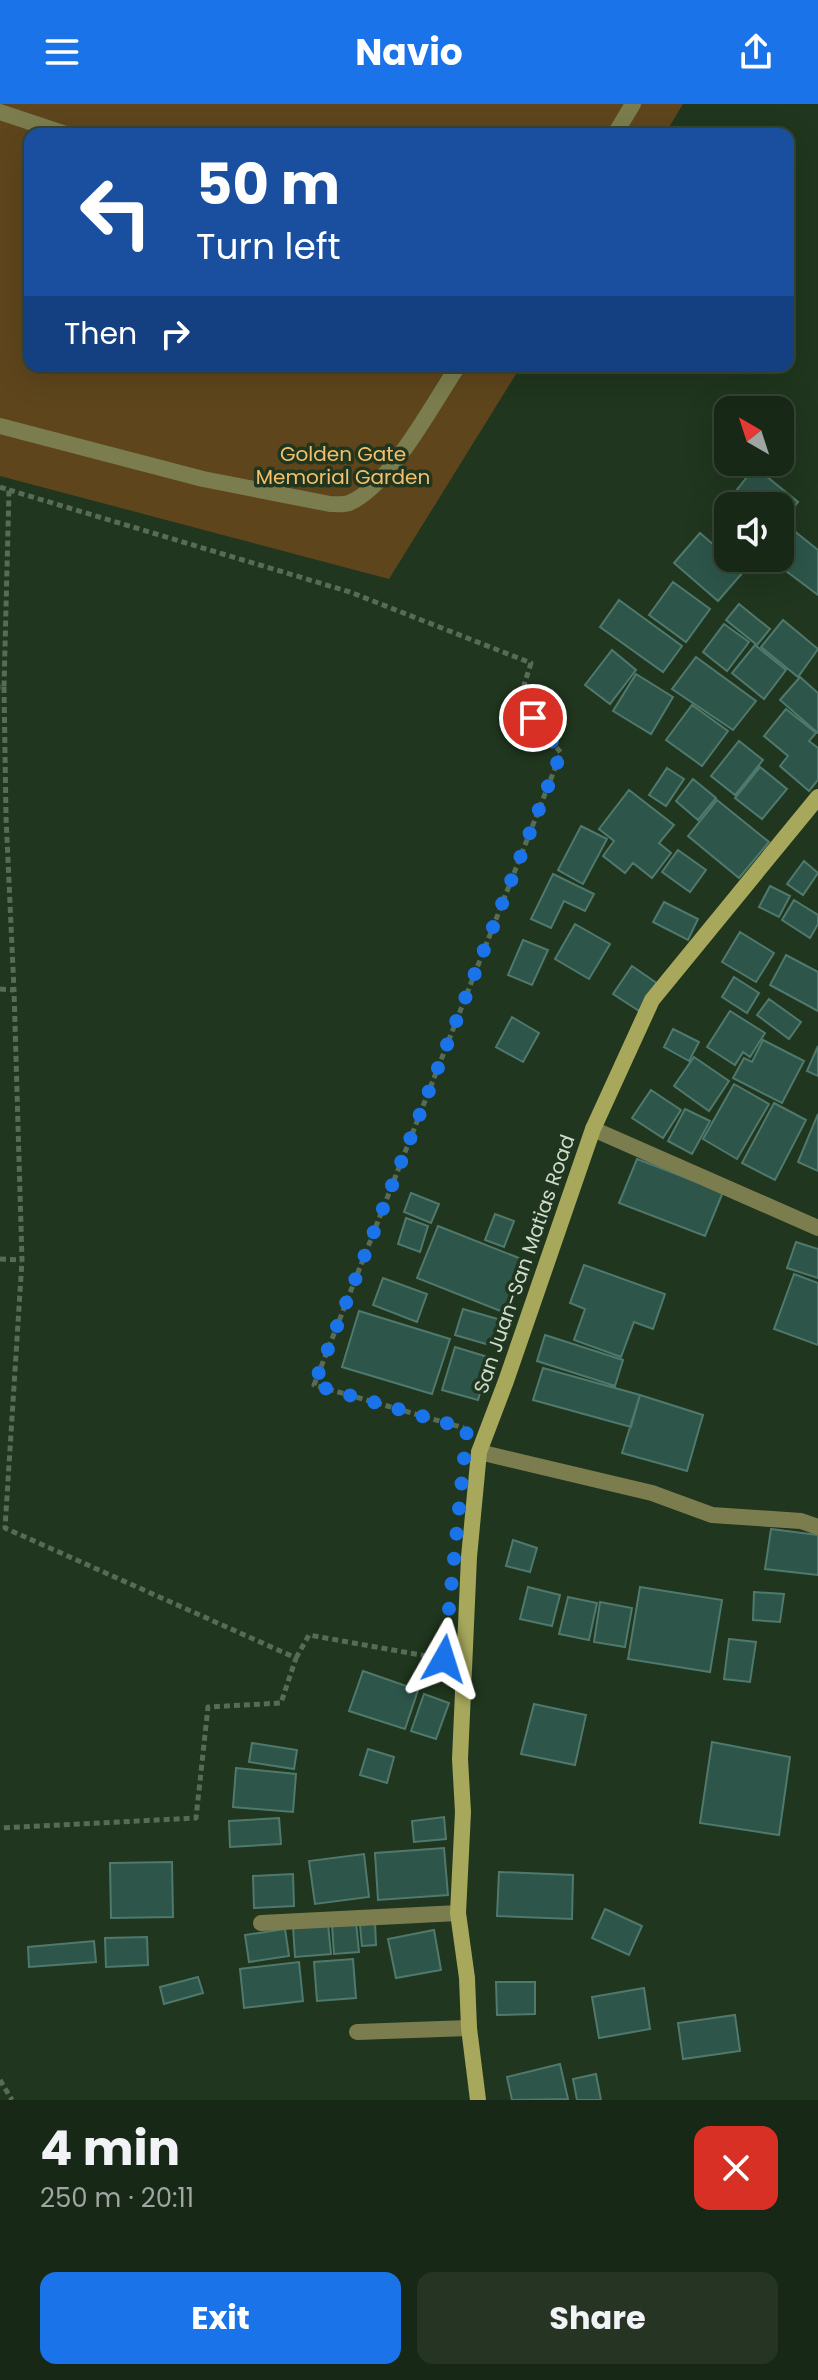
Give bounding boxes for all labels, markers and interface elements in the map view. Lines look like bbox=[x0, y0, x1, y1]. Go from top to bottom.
text: Navio bbox=[355, 27, 463, 78]
icon: menu bbox=[40, 30, 84, 74]
icon: share bbox=[734, 30, 778, 74]
text: 50 m bbox=[196, 145, 340, 224]
icon: left bbox=[64, 160, 168, 264]
text: Turn left bbox=[196, 221, 341, 272]
text: Then bbox=[64, 312, 137, 355]
icon: right bbox=[153, 312, 197, 356]
north arrow bbox=[714, 396, 794, 476]
map controls bbox=[714, 396, 794, 572]
park label: Golden Gate Memorial Garden bbox=[256, 440, 430, 491]
button: sound bbox=[714, 492, 794, 572]
pin bbox=[499, 684, 567, 752]
icon: arrive bbox=[511, 696, 555, 740]
street label: San Juan-San Matias Road bbox=[467, 1131, 581, 1397]
position arrow bbox=[402, 1617, 486, 1701]
text: 4 min bbox=[40, 2115, 180, 2182]
button: close bbox=[694, 2126, 778, 2210]
text: 250 m · 20:11 bbox=[40, 2180, 194, 2216]
button: Exit bbox=[40, 2272, 401, 2364]
button: Share bbox=[417, 2272, 778, 2364]

